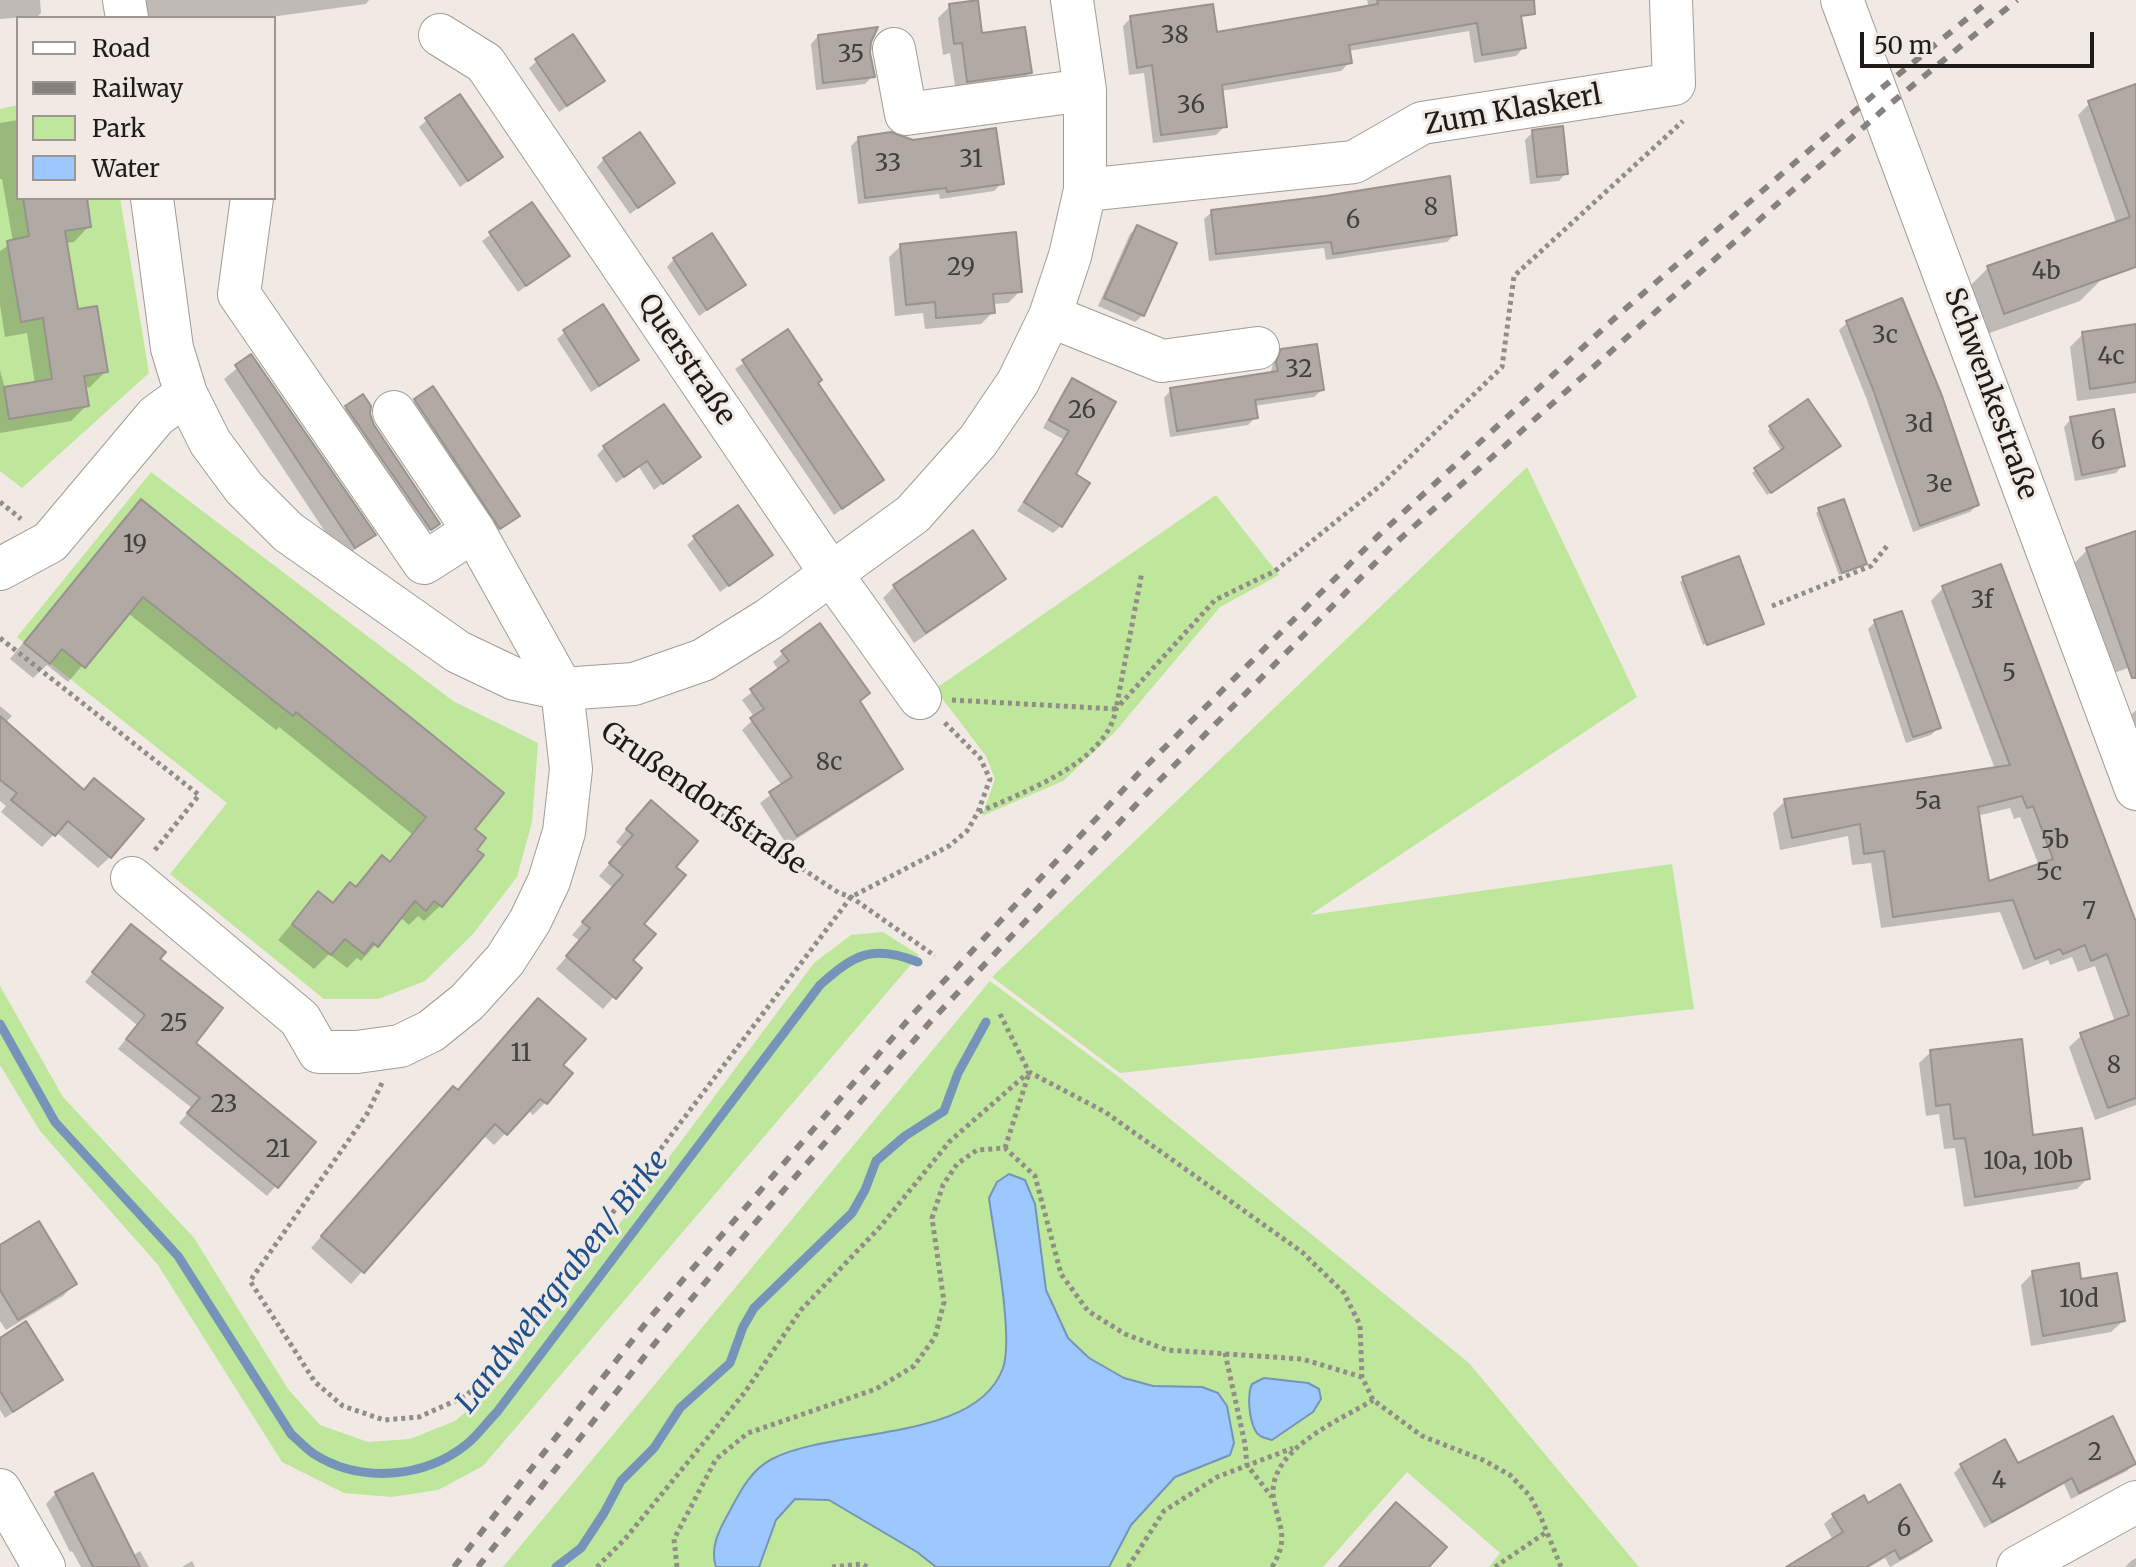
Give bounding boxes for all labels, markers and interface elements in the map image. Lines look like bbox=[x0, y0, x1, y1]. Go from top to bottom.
legend bbox=[16, 16, 276, 200]
scale bar bbox=[1864, 16, 2098, 66]
house number: 38 bbox=[1161, 22, 1189, 50]
text: 50 m bbox=[1874, 30, 1933, 61]
text: Road bbox=[92, 33, 150, 64]
house number: 35 bbox=[838, 41, 864, 69]
text: Railway bbox=[92, 73, 183, 104]
street label: Zum Klaskerl bbox=[1422, 79, 1604, 143]
house number: 36 bbox=[1177, 92, 1205, 120]
text: Park bbox=[92, 113, 145, 144]
house number: 31 bbox=[959, 146, 983, 174]
house number: 33 bbox=[875, 150, 901, 178]
text: Water bbox=[92, 153, 160, 184]
house number: 8 bbox=[1424, 194, 1438, 222]
house number: 6 bbox=[1346, 207, 1360, 235]
house number: 29 bbox=[947, 254, 975, 282]
house number: 4b bbox=[2032, 258, 2060, 286]
street label: Schwenkestraße bbox=[1936, 284, 2044, 504]
street label: Querstraße bbox=[630, 288, 742, 432]
house number: 3c bbox=[1872, 322, 1898, 350]
house number: 4c bbox=[2097, 343, 2125, 371]
house number: 32 bbox=[1285, 356, 1313, 384]
house number: 26 bbox=[1068, 397, 1096, 425]
house number: 3d bbox=[1905, 411, 1933, 439]
house number: 6 bbox=[2091, 428, 2105, 456]
house number: 3e bbox=[1926, 471, 1952, 499]
house number: 19 bbox=[123, 531, 147, 559]
house number: 3f bbox=[1971, 587, 1993, 615]
house number: 5 bbox=[2002, 660, 2016, 688]
street label: Grußendorfstraße bbox=[594, 716, 812, 882]
house number: 8c bbox=[816, 749, 842, 777]
house number: 5a bbox=[1915, 788, 1941, 816]
house number: 5b bbox=[2041, 827, 2069, 855]
house number: 5c bbox=[2036, 859, 2062, 887]
house number: 7 bbox=[2082, 898, 2096, 926]
house number: 25 bbox=[160, 1010, 188, 1038]
house number: 11 bbox=[511, 1040, 531, 1068]
house number: 8 bbox=[2107, 1052, 2121, 1080]
house number: 23 bbox=[210, 1091, 238, 1119]
house number: 21 bbox=[266, 1136, 290, 1164]
water label: Landwehrgraben/ Birke bbox=[449, 1143, 677, 1421]
house number: 10a, 10b bbox=[1983, 1148, 2073, 1176]
house number: 10d bbox=[2059, 1286, 2099, 1314]
house number: 2 bbox=[2088, 1439, 2102, 1467]
house number: 4 bbox=[1992, 1467, 2006, 1495]
house number: 6 bbox=[1897, 1515, 1911, 1543]

